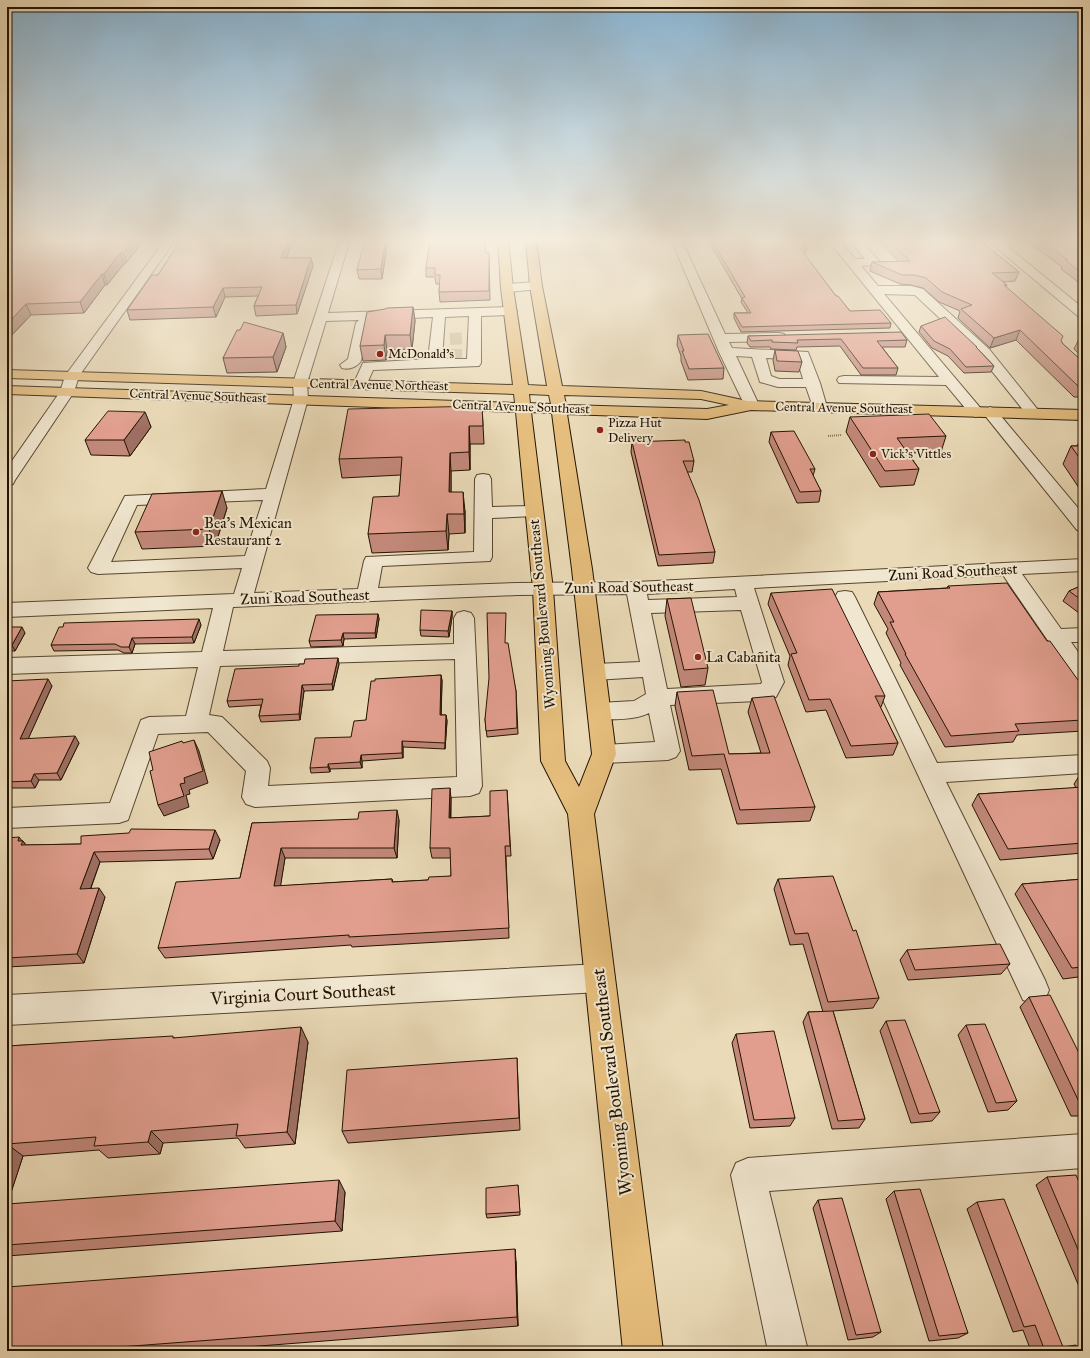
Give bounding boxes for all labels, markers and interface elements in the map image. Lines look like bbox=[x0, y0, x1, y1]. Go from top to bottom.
place label: McDonald's bbox=[388, 346, 454, 362]
marker: McDonald's bbox=[375, 349, 385, 359]
street label: Central Avenue Northeast bbox=[310, 376, 449, 394]
street label: Central Avenue Southeast bbox=[129, 386, 267, 406]
street label: Central Avenue Southeast bbox=[452, 397, 590, 417]
street label: Central Avenue Southeast bbox=[775, 399, 913, 417]
place label: Pizza Hut Delivery bbox=[608, 415, 662, 446]
marker: Pizza Hut Delivery bbox=[595, 425, 605, 435]
place label: Vick's Vittles bbox=[880, 446, 951, 462]
marker: Vick's Vittles bbox=[868, 449, 878, 459]
place label: Bea's Mexican Restaurant 2 bbox=[204, 514, 292, 549]
street label: Wyoming Boulevard Southeast bbox=[525, 518, 559, 710]
marker: Bea's Mexican Restaurant 2 bbox=[191, 527, 201, 537]
street label: Zuni Road Southeast bbox=[888, 560, 1019, 584]
street label: Zuni Road Southeast bbox=[564, 577, 694, 597]
street label: Zuni Road Southeast bbox=[240, 586, 371, 608]
place label: La Cabañita bbox=[706, 648, 781, 666]
marker: La Cabañita bbox=[693, 652, 703, 662]
street label: Wyoming Boulevard Southeast bbox=[587, 966, 638, 1197]
street label: Virginia Court Southeast bbox=[209, 978, 397, 1011]

